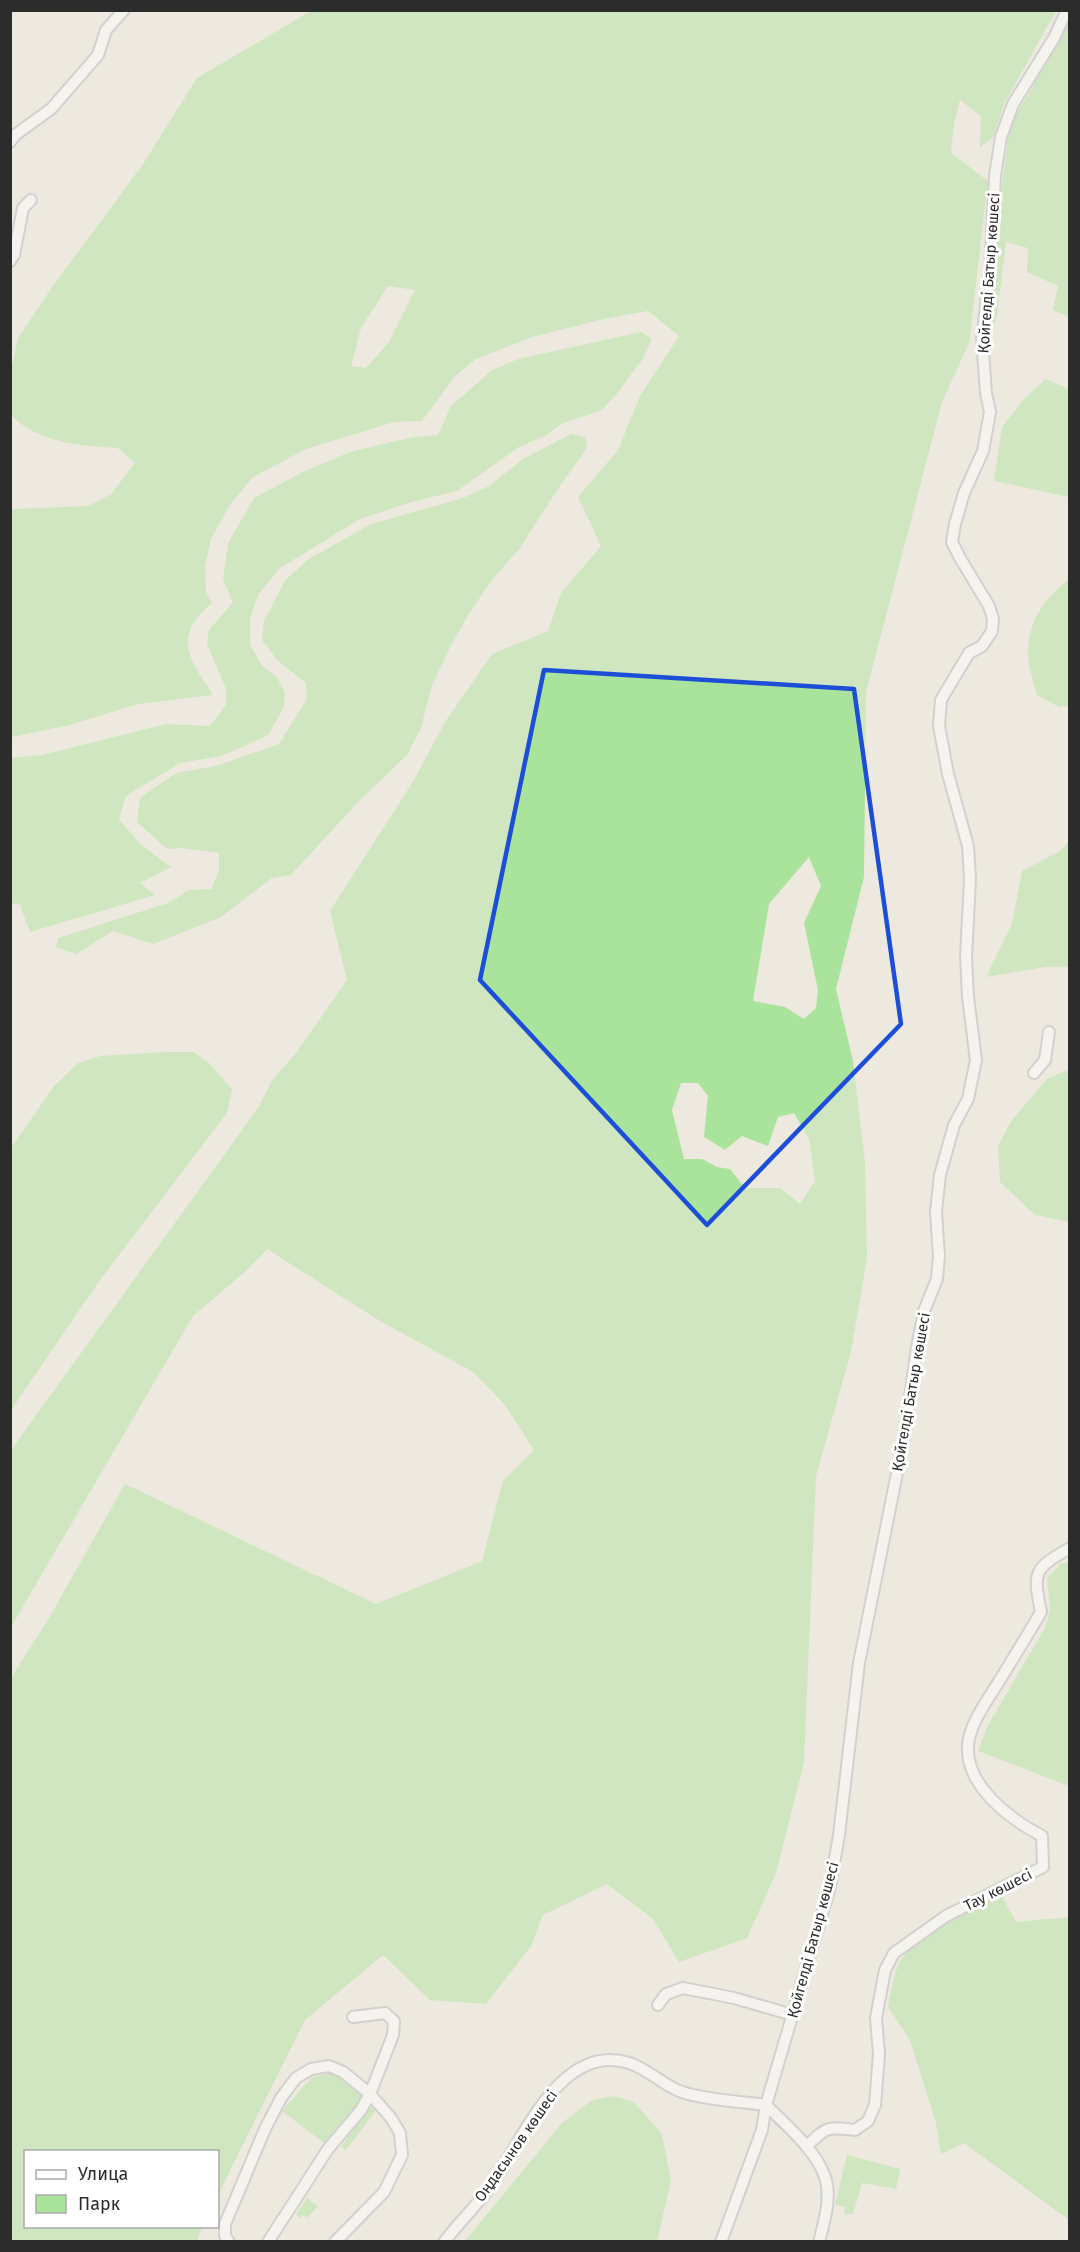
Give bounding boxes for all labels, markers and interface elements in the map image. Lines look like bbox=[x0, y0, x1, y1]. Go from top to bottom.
street label: Қойгелді Батыр көшесі bbox=[974, 192, 1004, 354]
street label: Қойгелді Батыр көшесі bbox=[888, 1311, 934, 1473]
street label: Қойгелді Батыр көшесі bbox=[783, 1860, 843, 2020]
street label: Тау көшесі bbox=[961, 1865, 1035, 1915]
street label: Оңдасынов көшесі bbox=[471, 2087, 561, 2205]
legend bbox=[24, 2150, 219, 2228]
text: Улица bbox=[78, 2163, 128, 2185]
text: Парк bbox=[78, 2193, 121, 2215]

